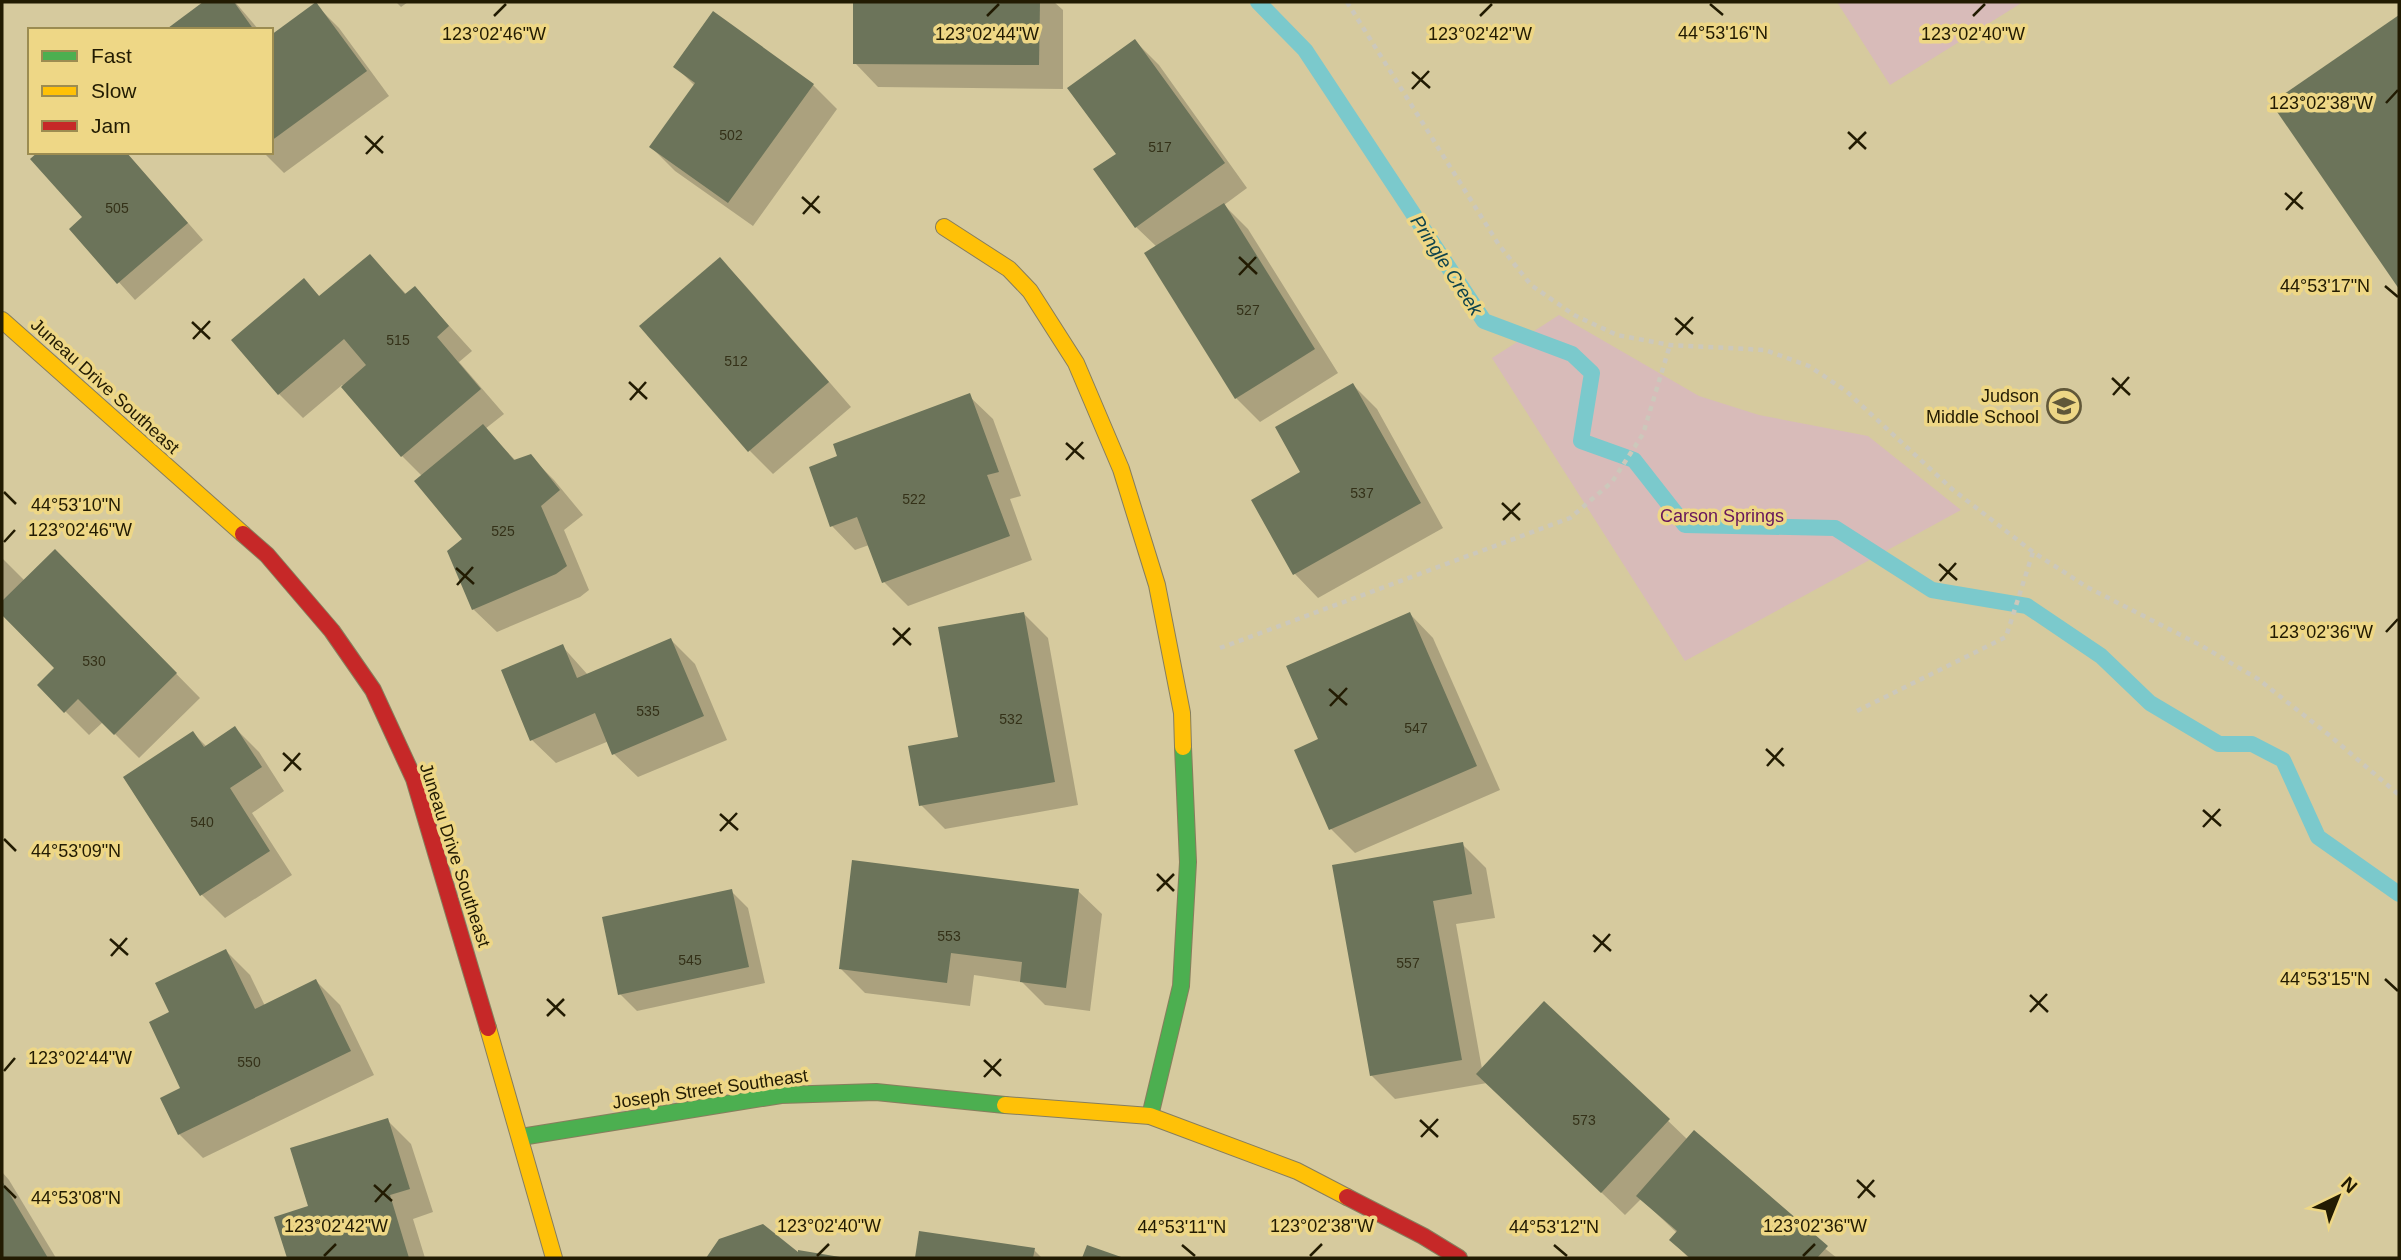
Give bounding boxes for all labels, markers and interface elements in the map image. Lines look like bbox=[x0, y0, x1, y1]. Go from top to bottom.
text: 44°53'16"N bbox=[1678, 23, 1768, 43]
text: 123°02'46"W bbox=[442, 24, 546, 44]
text: 123°02'44"W bbox=[935, 24, 1039, 44]
text: 123°02'42"W bbox=[1428, 24, 1532, 44]
text: 123°02'40"W bbox=[1921, 24, 2025, 44]
legend bbox=[28, 28, 273, 154]
text: Fast bbox=[91, 44, 132, 67]
text: Slow bbox=[91, 79, 137, 102]
text: 123°02'38"W bbox=[2269, 93, 2373, 113]
text: Jam bbox=[91, 114, 131, 137]
house number: 502 bbox=[719, 127, 743, 143]
house number: 517 bbox=[1148, 139, 1172, 155]
house number: 505 bbox=[105, 200, 129, 216]
water label: Pringle Creek bbox=[1406, 211, 1488, 321]
text: 44°53'17"N bbox=[2280, 276, 2370, 296]
house number: 527 bbox=[1236, 302, 1260, 318]
street label: Juneau Drive Southeast bbox=[27, 314, 183, 458]
house number: 515 bbox=[386, 332, 410, 348]
house number: 512 bbox=[724, 353, 748, 369]
place label: Judson Middle School bbox=[1926, 386, 2039, 427]
school or university icon: Judson Middle School bbox=[2045, 387, 2083, 425]
house number: 537 bbox=[1350, 485, 1374, 501]
house number: 522 bbox=[902, 491, 926, 507]
text: 44°53'10"N bbox=[31, 495, 121, 515]
park label: Carson Springs bbox=[1660, 506, 1784, 526]
text: 123°02'46"W bbox=[28, 520, 132, 540]
house number: 525 bbox=[491, 523, 515, 539]
text: 123°02'36"W bbox=[2269, 622, 2373, 642]
house number: 530 bbox=[82, 653, 106, 669]
house number: 535 bbox=[636, 703, 660, 719]
house number: 532 bbox=[999, 711, 1023, 727]
house number: 547 bbox=[1404, 720, 1428, 736]
street label: Juneau Drive Southeast bbox=[416, 761, 494, 949]
house number: 540 bbox=[190, 814, 214, 830]
text: 44°53'09"N bbox=[31, 841, 121, 861]
house number: 553 bbox=[937, 928, 961, 944]
house number: 545 bbox=[678, 952, 702, 968]
house number: 557 bbox=[1396, 955, 1420, 971]
text: 44°53'15"N bbox=[2280, 969, 2370, 989]
text: 123°02'44"W bbox=[28, 1048, 132, 1068]
house number: 550 bbox=[237, 1054, 261, 1070]
street label: Joseph Street Southeast bbox=[611, 1065, 809, 1113]
house number: 573 bbox=[1572, 1112, 1596, 1128]
north arrow bbox=[2303, 1162, 2373, 1232]
text: N bbox=[2337, 1173, 2361, 1197]
text: 44°53'08"N bbox=[31, 1188, 121, 1208]
text: 123°02'42"W bbox=[284, 1216, 388, 1236]
text: 123°02'40"W bbox=[777, 1216, 881, 1236]
text: 123°02'38"W bbox=[1270, 1216, 1374, 1236]
text: 123°02'36"W bbox=[1763, 1216, 1867, 1236]
text: 44°53'11"N bbox=[1138, 1217, 1226, 1237]
text: 44°53'12"N bbox=[1509, 1217, 1599, 1237]

